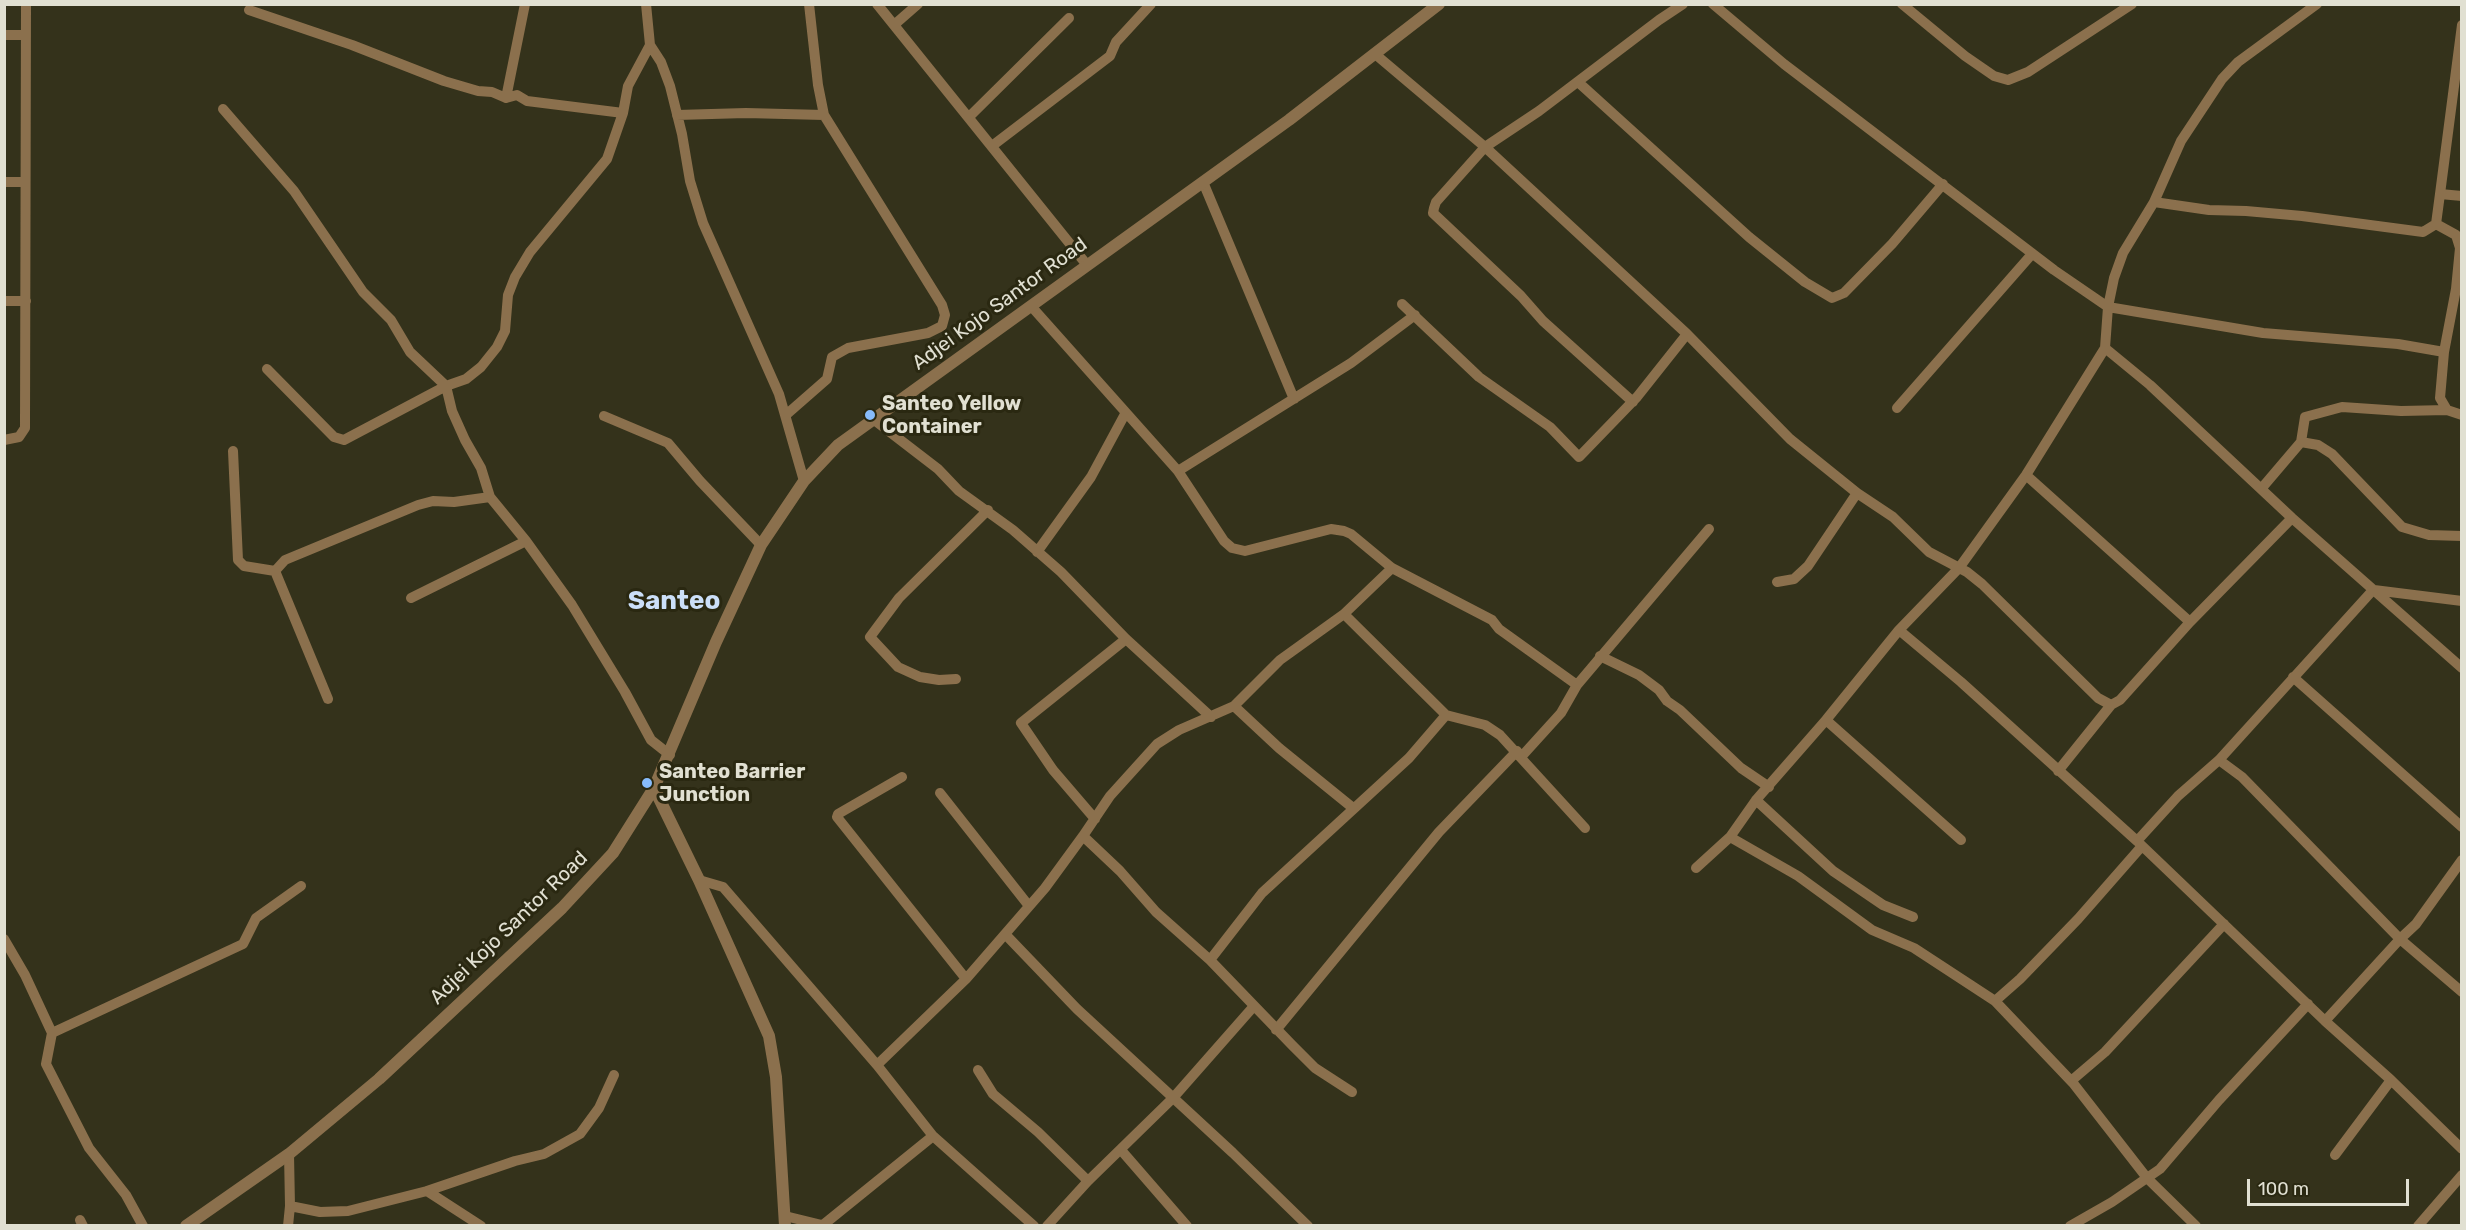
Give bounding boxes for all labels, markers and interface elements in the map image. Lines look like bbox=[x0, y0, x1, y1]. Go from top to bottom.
street label: Adjei Kojo Santor Road bbox=[908, 233, 1092, 375]
place label: Santeo Yellow Container bbox=[882, 392, 1021, 439]
marker: Santeo Yellow Container bbox=[863, 408, 877, 422]
district label: Santeo bbox=[628, 585, 720, 617]
place label: Santeo Barrier Junction bbox=[659, 760, 805, 807]
marker: Santeo Barrier Junction bbox=[640, 776, 654, 790]
street label: Adjei Kojo Santor Road bbox=[425, 846, 593, 1010]
scale bar bbox=[2250, 1167, 2412, 1205]
text: 100 m bbox=[2258, 1178, 2309, 1200]

